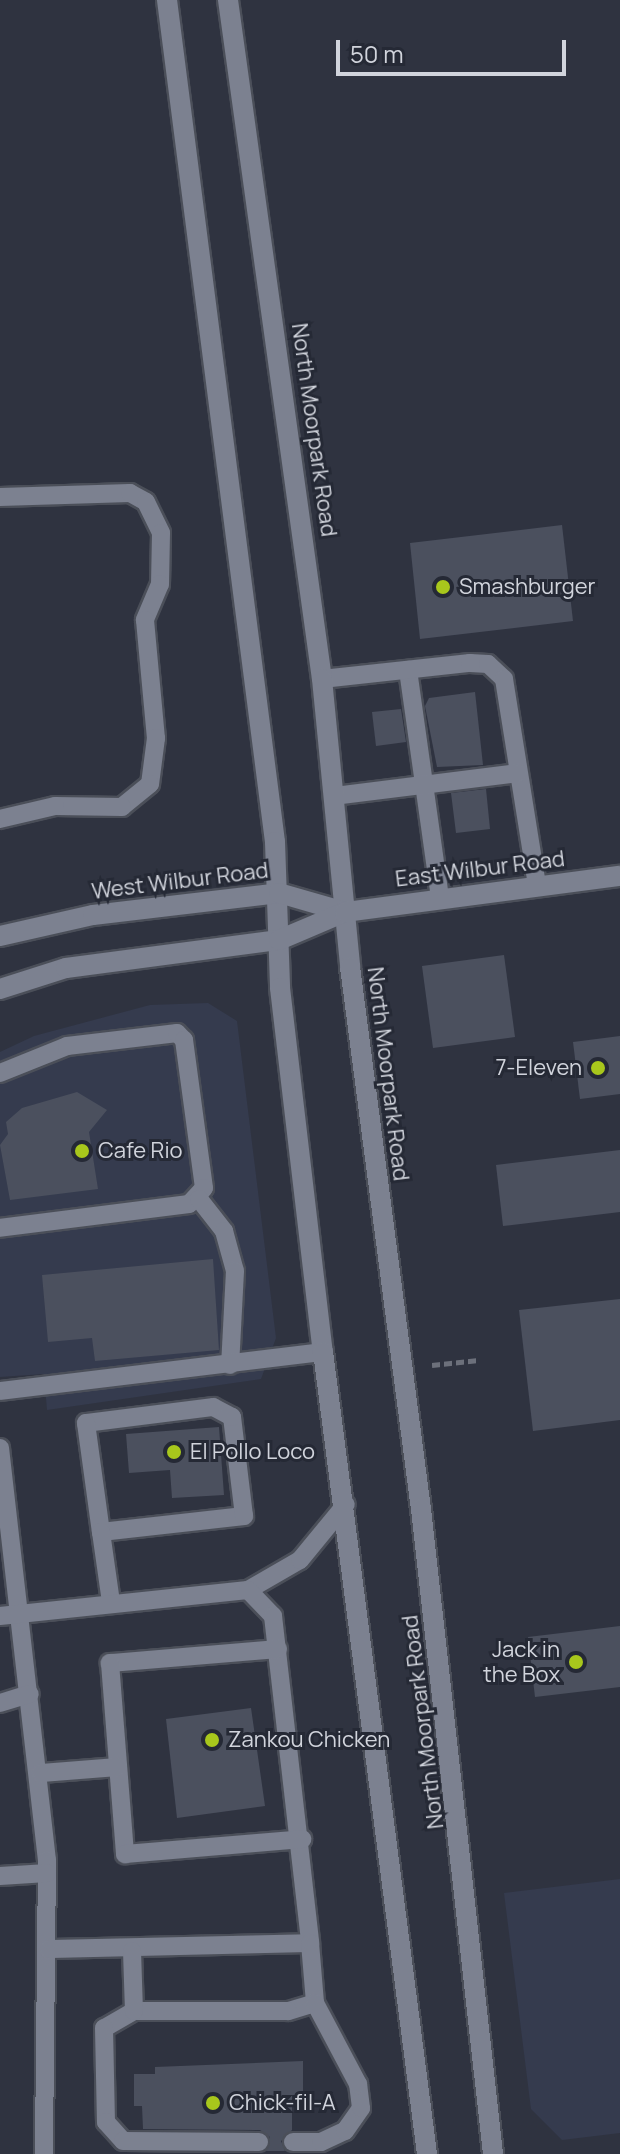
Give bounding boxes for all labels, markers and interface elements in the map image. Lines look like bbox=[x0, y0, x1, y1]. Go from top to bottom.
scale bar bbox=[340, 24, 570, 74]
text: 50 m bbox=[350, 37, 404, 70]
street label: North Moorpark Road bbox=[286, 322, 342, 538]
place label: Smashburger bbox=[459, 574, 595, 600]
marker: Smashburger bbox=[434, 578, 452, 596]
street label: East Wilbur Road bbox=[394, 846, 566, 892]
street label: West Wilbur Road bbox=[90, 857, 270, 905]
street label: North Moorpark Road bbox=[362, 966, 414, 1182]
place label: 7-Eleven bbox=[496, 1055, 582, 1081]
marker: 7-Eleven bbox=[589, 1059, 607, 1077]
place label: Cafe Rio bbox=[98, 1138, 183, 1164]
marker: Cafe Rio bbox=[73, 1142, 91, 1160]
place label: El Pollo Loco bbox=[190, 1439, 315, 1465]
marker: El Pollo Loco bbox=[165, 1443, 183, 1461]
street label: North Moorpark Road bbox=[397, 1614, 449, 1830]
place label: Jack in the Box bbox=[483, 1636, 560, 1688]
marker: Jack in the Box bbox=[567, 1653, 585, 1671]
place label: Zankou Chicken bbox=[228, 1727, 390, 1753]
marker: Zankou Chicken bbox=[203, 1731, 221, 1749]
place label: Chick-fil-A bbox=[229, 2090, 336, 2116]
marker: Chick-fil-A bbox=[204, 2094, 222, 2112]

